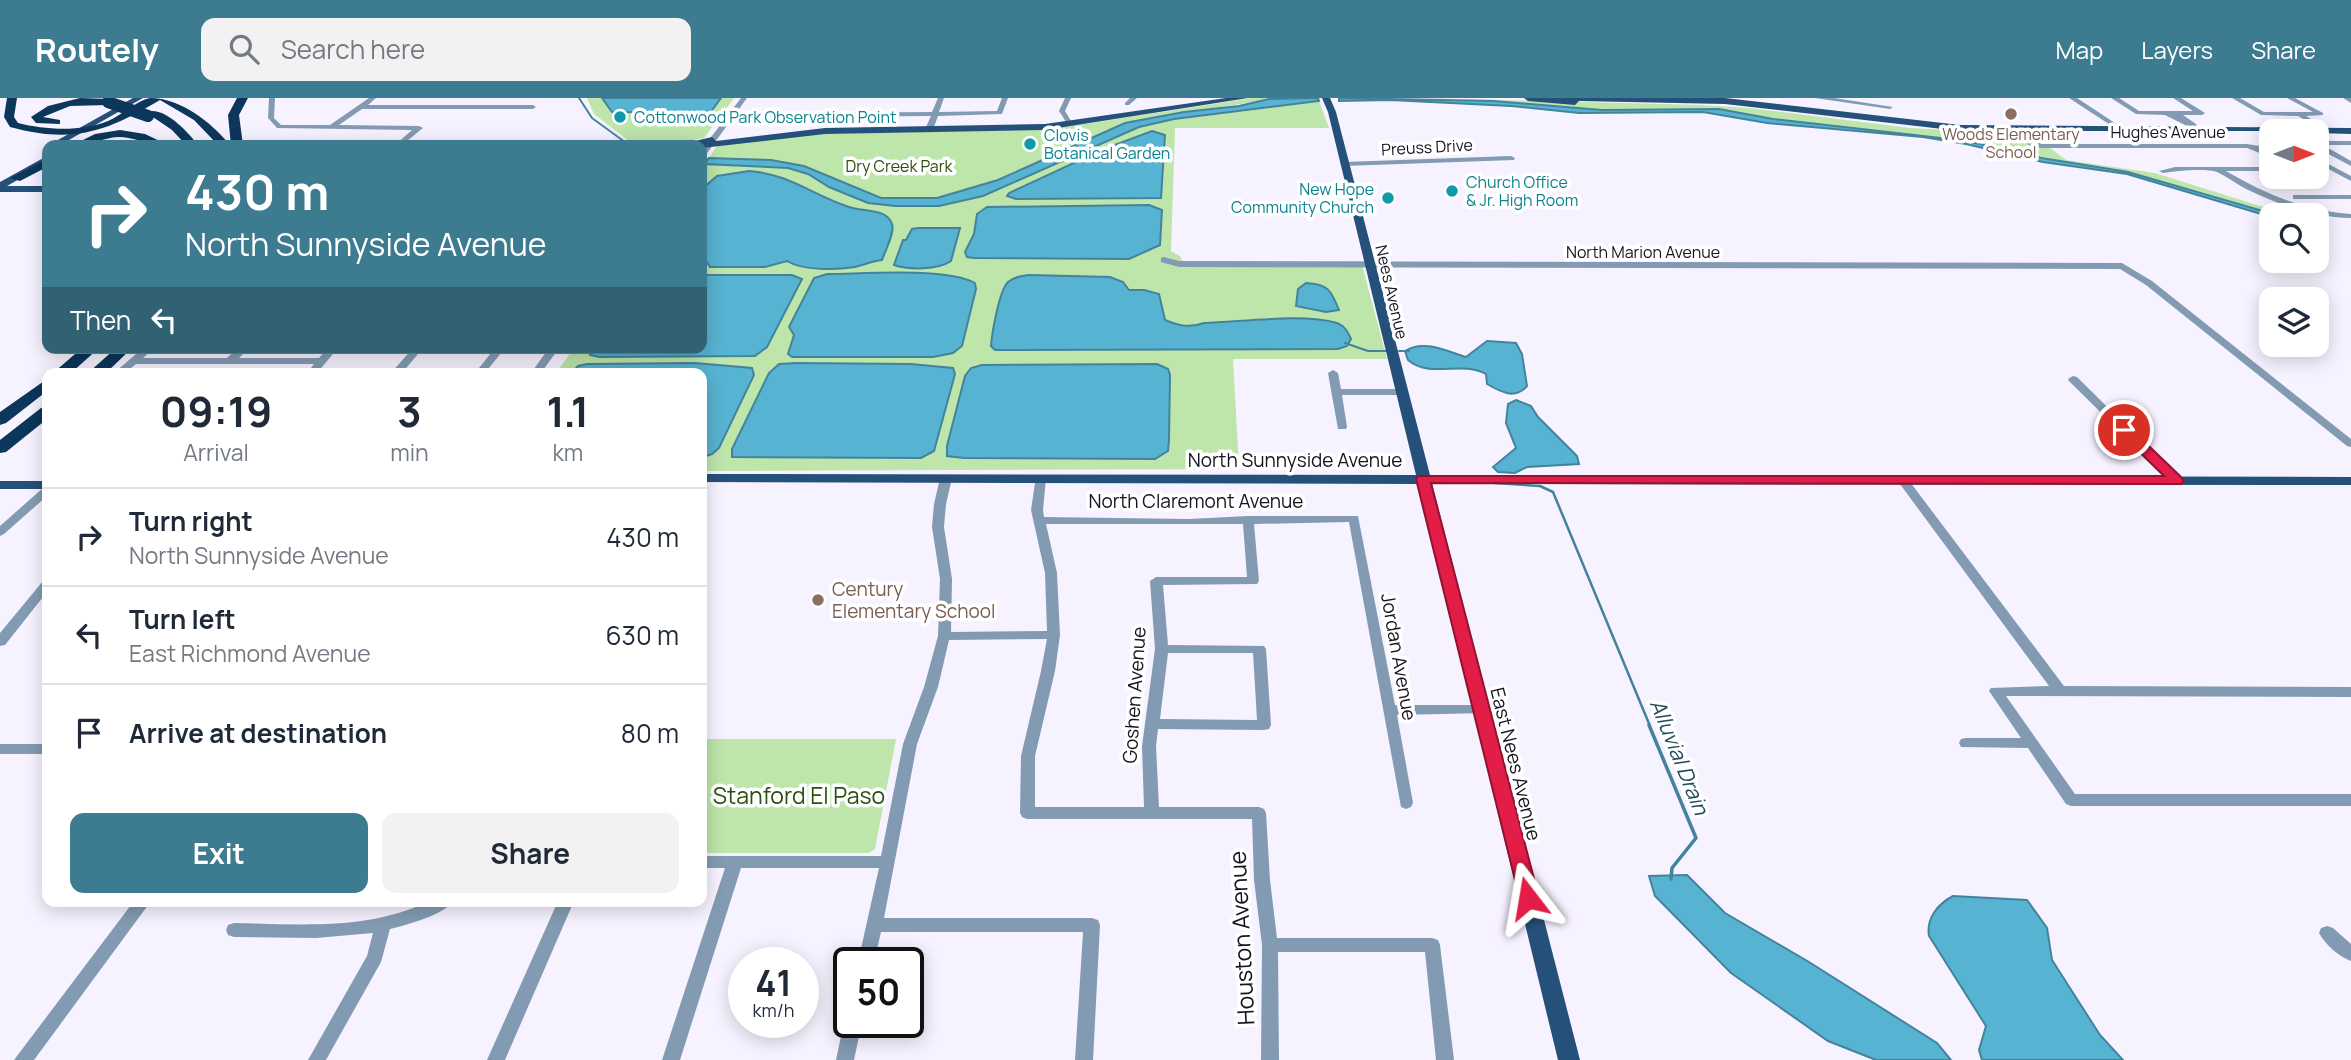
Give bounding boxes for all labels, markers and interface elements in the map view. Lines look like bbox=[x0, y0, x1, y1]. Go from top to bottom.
search box bbox=[201, 18, 691, 81]
text: Routely bbox=[35, 27, 159, 72]
icon: search bbox=[225, 30, 263, 68]
text: Search here bbox=[281, 31, 425, 67]
text: Map bbox=[2056, 33, 2103, 66]
text: Layers bbox=[2141, 33, 2213, 66]
text: Share bbox=[2251, 33, 2316, 66]
place label: Cottonwood Park Observation Point bbox=[634, 106, 896, 128]
marker: Woods Elementary School bbox=[2003, 106, 2019, 122]
marker: Cottonwood Park Observation Point bbox=[612, 109, 628, 125]
north arrow bbox=[2259, 119, 2329, 189]
map controls bbox=[2259, 119, 2329, 357]
street label: Hughes Avenue bbox=[2110, 121, 2226, 143]
place label: Woods Elementary School bbox=[1942, 123, 2080, 163]
place label: Clovis Botanical Garden bbox=[1044, 124, 1170, 164]
street label: Preuss Drive bbox=[1381, 134, 1473, 160]
marker: Clovis Botanical Garden bbox=[1022, 136, 1038, 152]
park label: Dry Creek Park bbox=[846, 155, 953, 177]
text: 430 m bbox=[185, 158, 329, 225]
icon: right bbox=[70, 168, 161, 259]
place label: Church Office & Jr. High Room bbox=[1466, 171, 1578, 211]
place label: New Hope Community Church bbox=[1231, 178, 1374, 218]
marker: Church Office & Jr. High Room bbox=[1444, 183, 1460, 199]
marker: New Hope Community Church bbox=[1380, 190, 1396, 206]
button: search bbox=[2259, 203, 2329, 273]
text: North Sunnyside Avenue bbox=[185, 222, 546, 266]
street label: North Marion Avenue bbox=[1566, 241, 1720, 263]
street label: Nees Avenue bbox=[1370, 243, 1414, 341]
button: layers bbox=[2259, 287, 2329, 357]
icon: left bbox=[145, 301, 183, 339]
text: Then bbox=[70, 302, 131, 338]
text: 09:19 bbox=[160, 382, 272, 440]
text: 3 bbox=[397, 382, 422, 440]
text: 1.1 bbox=[546, 382, 589, 440]
pin bbox=[2094, 400, 2154, 460]
icon: arrive bbox=[2105, 411, 2143, 449]
text: Arrival bbox=[183, 436, 249, 468]
text: min bbox=[390, 436, 429, 468]
text: km bbox=[552, 436, 583, 468]
street label: North Sunnyside Avenue bbox=[1188, 447, 1402, 473]
street label: North Claremont Avenue bbox=[1089, 488, 1303, 514]
text: Turn right bbox=[129, 503, 253, 539]
icon: right bbox=[70, 518, 108, 556]
text: 430 m bbox=[606, 519, 679, 555]
text: North Sunnyside Avenue bbox=[129, 539, 389, 571]
place label: Century Elementary School bbox=[832, 576, 995, 624]
street label: Jordan Avenue bbox=[1375, 591, 1423, 723]
marker: Century Elementary School bbox=[810, 592, 826, 608]
text: Turn left bbox=[129, 601, 236, 637]
icon: left bbox=[70, 616, 108, 654]
text: 630 m bbox=[605, 617, 679, 653]
street label: Goshen Avenue bbox=[1116, 626, 1152, 764]
text: East Richmond Avenue bbox=[129, 637, 371, 669]
street label: East Nees Avenue bbox=[1484, 685, 1548, 843]
water label: Alluvial Drain bbox=[1644, 695, 1716, 820]
icon: arrive bbox=[70, 714, 108, 752]
text: Arrive at destination bbox=[129, 715, 387, 751]
text: 80 m bbox=[621, 715, 679, 751]
park label: Stanford El Paso bbox=[713, 779, 885, 811]
button: Exit bbox=[70, 813, 368, 893]
button: Share bbox=[382, 813, 679, 893]
street label: Houston Avenue bbox=[1220, 850, 1262, 1026]
position arrow bbox=[1491, 861, 1565, 935]
speed limit sign: 50 bbox=[833, 947, 924, 1038]
text: 41 bbox=[755, 959, 792, 1007]
text: km/h bbox=[753, 998, 794, 1022]

